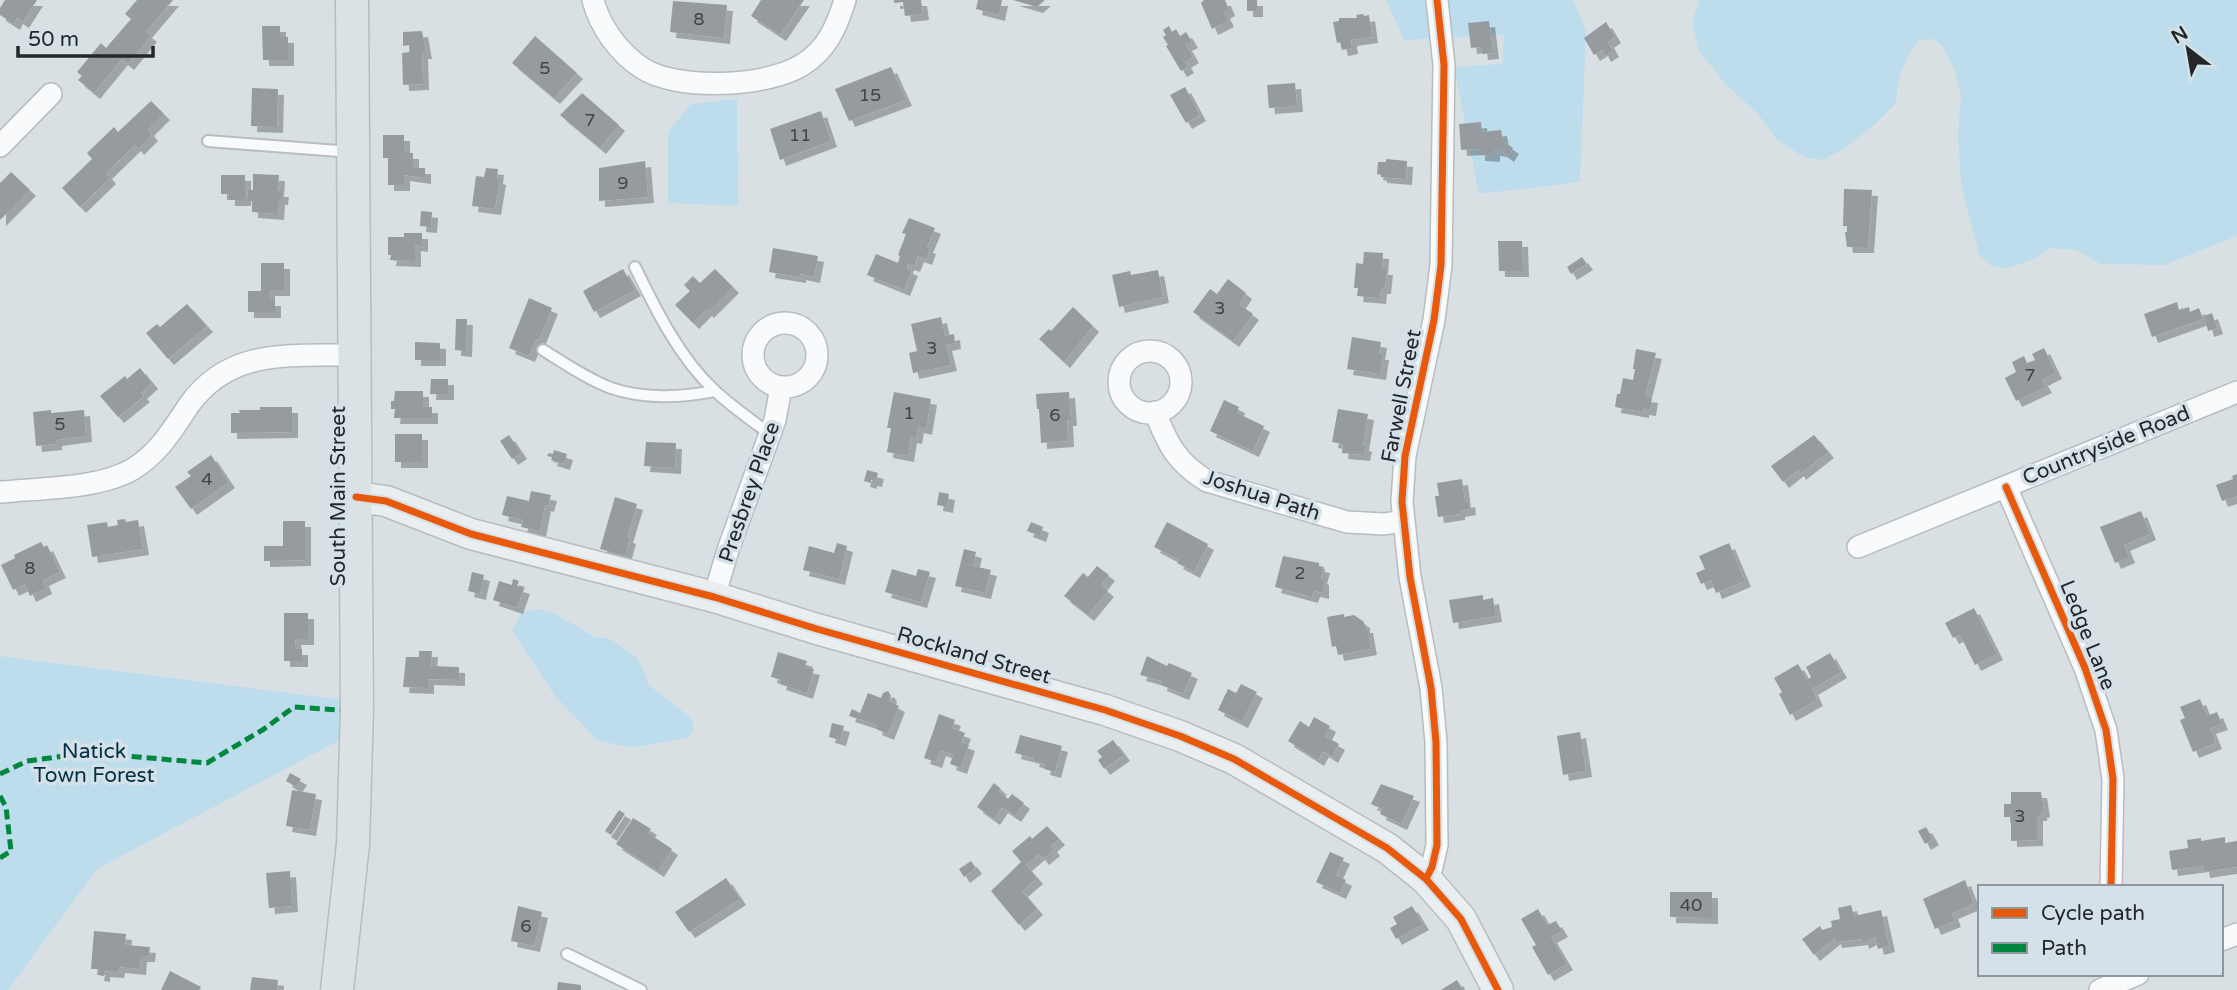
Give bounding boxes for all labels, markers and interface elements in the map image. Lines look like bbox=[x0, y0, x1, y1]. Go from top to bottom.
house number: 8 bbox=[693, 8, 705, 30]
scale bar bbox=[18, 14, 152, 58]
north arrow bbox=[2153, 14, 2223, 84]
text: N bbox=[2168, 22, 2192, 49]
text: 50 m bbox=[28, 27, 79, 52]
house number: 5 bbox=[539, 57, 551, 79]
house number: 15 bbox=[859, 84, 881, 106]
house number: 7 bbox=[584, 109, 596, 131]
house number: 11 bbox=[789, 124, 811, 146]
house number: 9 bbox=[617, 172, 629, 194]
house number: 3 bbox=[1214, 297, 1226, 319]
street label: Farwell Street bbox=[1376, 327, 1427, 465]
house number: 3 bbox=[926, 337, 938, 359]
house number: 7 bbox=[2024, 364, 2036, 386]
street label: Countryside Road bbox=[2019, 400, 2194, 490]
house number: 1 bbox=[903, 402, 915, 424]
house number: 6 bbox=[1049, 404, 1061, 426]
street label: South Main Street bbox=[326, 406, 351, 586]
house number: 5 bbox=[54, 413, 66, 435]
street label: Presbrey Place bbox=[714, 418, 785, 566]
street label: Joshua Path bbox=[1200, 465, 1323, 526]
house number: 4 bbox=[201, 468, 213, 490]
house number: 8 bbox=[24, 557, 36, 579]
house number: 2 bbox=[1294, 562, 1306, 584]
street label: Ledge Lane bbox=[2054, 577, 2121, 694]
street label: Rockland Street bbox=[894, 622, 1054, 689]
park label: Natick Town Forest bbox=[33, 739, 155, 788]
house number: 3 bbox=[2014, 805, 2026, 827]
legend bbox=[1978, 885, 2223, 976]
house number: 40 bbox=[1680, 894, 1702, 916]
text: Cycle path bbox=[2041, 901, 2145, 926]
house number: 6 bbox=[520, 915, 532, 937]
text: Path bbox=[2041, 936, 2087, 961]

